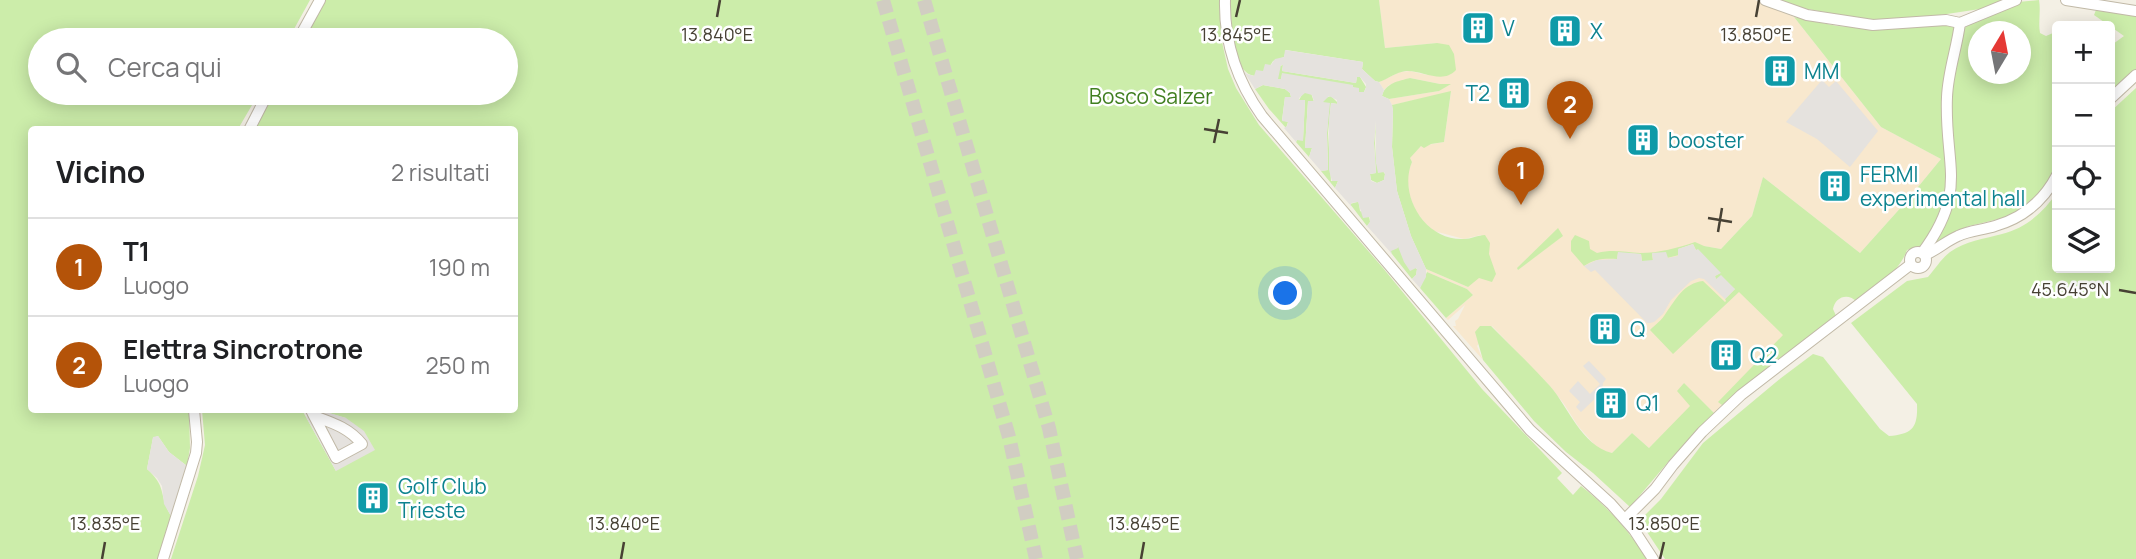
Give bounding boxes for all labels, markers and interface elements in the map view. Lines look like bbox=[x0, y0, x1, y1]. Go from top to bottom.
building icon: V bbox=[1459, 9, 1497, 47]
building icon: X bbox=[1546, 12, 1584, 50]
place label: V bbox=[1502, 14, 1515, 42]
place label: X bbox=[1590, 17, 1603, 45]
north arrow bbox=[1968, 21, 2031, 84]
map controls bbox=[2052, 21, 2115, 273]
button: + bbox=[2052, 21, 2115, 84]
text: 13.840°E bbox=[681, 22, 753, 46]
text: 13.845°E bbox=[1200, 22, 1272, 46]
text: 13.850°E bbox=[1720, 22, 1792, 46]
search box bbox=[28, 28, 518, 105]
icon: search bbox=[52, 48, 90, 86]
text: Cerca qui bbox=[108, 49, 222, 85]
building icon: MM bbox=[1761, 52, 1799, 90]
place label: MM bbox=[1804, 57, 1839, 85]
building icon: T2 bbox=[1495, 74, 1533, 112]
place label: T2 bbox=[1466, 79, 1490, 107]
pin: 2 bbox=[1547, 81, 1593, 139]
park label: Bosco Salzer bbox=[1089, 82, 1213, 110]
button: − bbox=[2052, 84, 2115, 147]
building icon: booster bbox=[1624, 121, 1662, 159]
place label: booster bbox=[1668, 126, 1744, 154]
pin: 1 bbox=[1498, 147, 1544, 205]
button: locate bbox=[2052, 147, 2115, 210]
text: Vicino bbox=[56, 151, 145, 192]
text: 2 risultati bbox=[391, 156, 490, 188]
place label: FERMI experimental hall bbox=[1860, 160, 2025, 212]
building icon: FERMI experimental hall bbox=[1816, 167, 1854, 205]
button: layers bbox=[2052, 210, 2115, 273]
text: T1 bbox=[123, 233, 150, 269]
text: 1 bbox=[74, 251, 84, 283]
text: 190 m bbox=[429, 251, 490, 283]
text: Luogo bbox=[123, 269, 189, 301]
your location bbox=[1268, 276, 1302, 310]
text: 45.645°N bbox=[2031, 277, 2109, 301]
building icon: Q bbox=[1586, 310, 1624, 348]
place label: Q bbox=[1630, 315, 1645, 343]
text: Elettra Sincrotrone bbox=[123, 331, 363, 367]
building icon: Q2 bbox=[1707, 336, 1745, 374]
place label: Q2 bbox=[1750, 341, 1777, 369]
text: 2 bbox=[72, 349, 86, 381]
text: 250 m bbox=[425, 349, 490, 381]
text: Luogo bbox=[123, 367, 189, 399]
building icon: Q1 bbox=[1592, 384, 1630, 422]
place label: Q1 bbox=[1636, 389, 1659, 417]
place label: Golf Club Trieste bbox=[398, 472, 487, 524]
building icon: Golf Club Trieste bbox=[354, 479, 392, 517]
text: 13.835°E bbox=[70, 511, 140, 535]
text: 13.840°E bbox=[588, 511, 660, 535]
text: 13.845°E bbox=[1108, 511, 1180, 535]
text: 13.850°E bbox=[1628, 511, 1700, 535]

